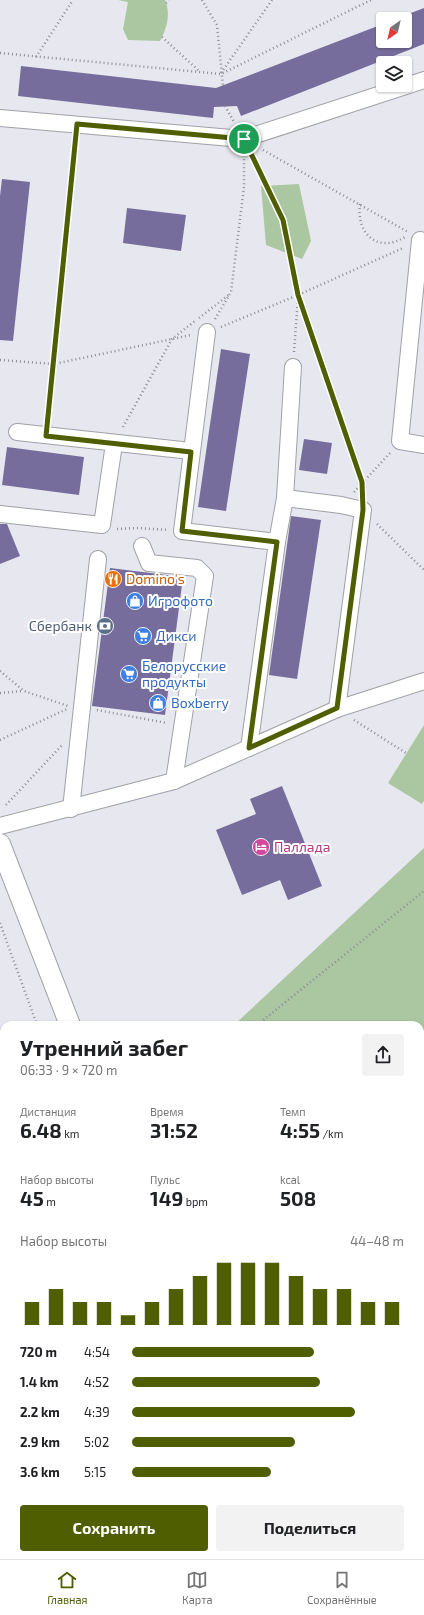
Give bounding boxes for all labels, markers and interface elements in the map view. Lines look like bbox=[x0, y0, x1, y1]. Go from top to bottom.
north arrow bbox=[376, 12, 412, 48]
map controls bbox=[376, 12, 412, 92]
button: layers bbox=[376, 56, 412, 92]
pin bbox=[227, 122, 261, 156]
icon: arrive bbox=[233, 128, 255, 150]
restaurant icon: Domino's bbox=[103, 569, 123, 589]
place label: Domino's bbox=[126, 570, 185, 587]
shop icon: Игрофото bbox=[125, 591, 145, 611]
place label: Игрофото bbox=[148, 592, 213, 609]
bank icon: Сбербанк bbox=[95, 616, 115, 636]
place label: Сбербанк bbox=[29, 617, 92, 634]
supermarket icon: Дикси bbox=[133, 626, 153, 646]
place label: Дикси bbox=[156, 627, 196, 644]
place label: Белорусские продукты bbox=[142, 657, 226, 690]
supermarket icon: Белорусские продукты bbox=[119, 664, 139, 684]
shop icon: Boxberry bbox=[148, 693, 168, 713]
place label: Boxberry bbox=[171, 694, 230, 711]
hotel icon: Паллада bbox=[251, 837, 271, 857]
place label: Паллада bbox=[274, 838, 331, 855]
text: Утренний забег bbox=[20, 1034, 188, 1060]
button: share bbox=[362, 1034, 404, 1076]
text: 06:33 · 9 × 720 m bbox=[20, 1062, 117, 1078]
text: Дистанция bbox=[20, 1105, 76, 1118]
text: Время bbox=[150, 1105, 183, 1118]
text: Темп bbox=[280, 1105, 306, 1118]
text: 6.48 bbox=[20, 1118, 62, 1142]
text: 31:52 bbox=[150, 1118, 198, 1142]
text: 4:55 bbox=[280, 1118, 320, 1142]
text: km bbox=[62, 1127, 80, 1140]
text: /km bbox=[320, 1127, 343, 1140]
text: Набор высоты bbox=[20, 1173, 94, 1186]
text: Пульс bbox=[150, 1173, 180, 1186]
text: kcal bbox=[280, 1173, 300, 1186]
text: 45 bbox=[20, 1186, 44, 1210]
text: 149 bbox=[150, 1186, 183, 1210]
text: 508 bbox=[280, 1186, 316, 1210]
text: m bbox=[44, 1195, 56, 1208]
text: bpm bbox=[183, 1195, 208, 1208]
text: Набор высоты bbox=[20, 1233, 107, 1249]
text: 44–48 m bbox=[350, 1233, 404, 1249]
text: 720 m bbox=[20, 1344, 57, 1360]
text: 4:54 bbox=[84, 1344, 110, 1360]
text: 1.4 km bbox=[20, 1374, 59, 1390]
text: 4:52 bbox=[84, 1374, 109, 1390]
text: 2.2 km bbox=[20, 1404, 60, 1420]
text: 4:39 bbox=[84, 1404, 110, 1420]
text: 2.9 km bbox=[20, 1434, 60, 1450]
text: 5:02 bbox=[84, 1434, 109, 1450]
text: 3.6 km bbox=[20, 1464, 60, 1480]
text: 5:15 bbox=[84, 1464, 106, 1480]
button: Сохранить bbox=[20, 1505, 208, 1551]
button: Поделиться bbox=[216, 1505, 404, 1551]
tab: Главная bbox=[47, 1569, 88, 1606]
tab: Карта bbox=[182, 1569, 213, 1606]
tab: Сохранённые bbox=[307, 1569, 377, 1606]

